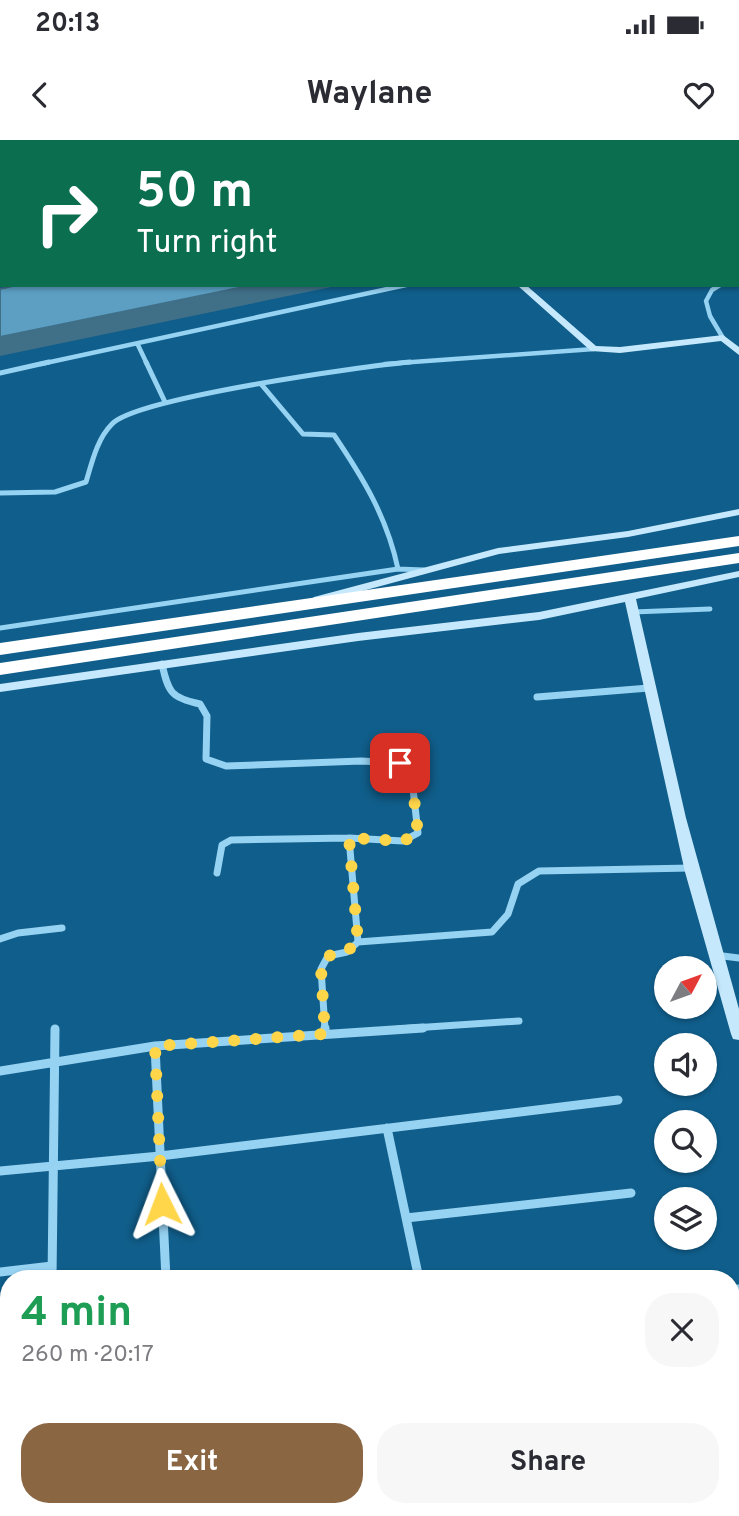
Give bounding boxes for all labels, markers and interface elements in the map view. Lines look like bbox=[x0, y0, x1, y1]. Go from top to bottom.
text: 20:13 bbox=[35, 8, 100, 41]
text: Waylane bbox=[307, 75, 432, 115]
icon: back bbox=[21, 76, 59, 114]
icon: heart bbox=[680, 76, 718, 114]
text: 50 m bbox=[136, 163, 253, 225]
icon: right bbox=[21, 168, 112, 259]
text: Turn right bbox=[136, 224, 278, 264]
pin bbox=[370, 733, 430, 793]
icon: arrive bbox=[381, 744, 419, 782]
north arrow bbox=[654, 956, 718, 1018]
map controls bbox=[654, 956, 717, 1250]
button: sound bbox=[654, 1033, 717, 1096]
button: search bbox=[654, 1110, 717, 1173]
position arrow bbox=[125, 1167, 199, 1241]
button: layers bbox=[654, 1187, 717, 1250]
text: 4 min bbox=[21, 1288, 132, 1341]
button: close bbox=[645, 1293, 719, 1367]
text: 260 m · 20:17 bbox=[21, 1341, 154, 1370]
button: Exit bbox=[21, 1423, 363, 1503]
button: Share bbox=[377, 1423, 719, 1503]

